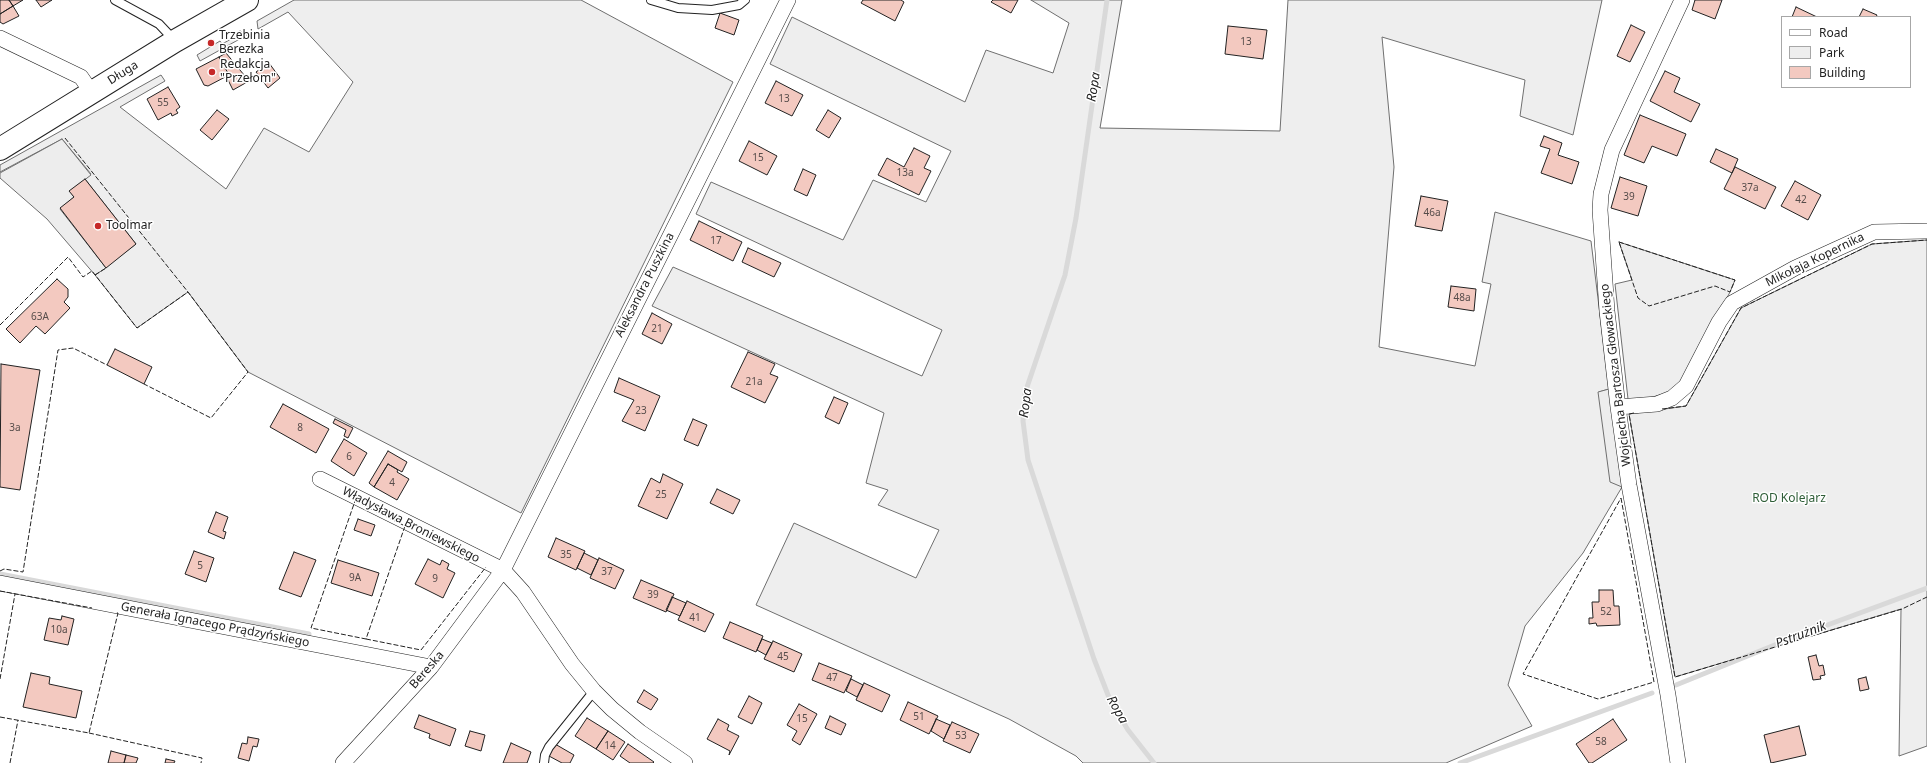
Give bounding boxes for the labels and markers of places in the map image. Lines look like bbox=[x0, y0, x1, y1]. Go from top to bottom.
place label: Trzebinia Berezka bbox=[219, 29, 270, 57]
marker: Trzebinia Berezka bbox=[206, 38, 216, 48]
place label: Redakcja "Przełom" bbox=[220, 58, 276, 86]
marker: Redakcja "Przełom" bbox=[207, 67, 217, 77]
place label: Toolmar bbox=[106, 219, 152, 233]
marker: Toolmar bbox=[93, 221, 103, 231]

